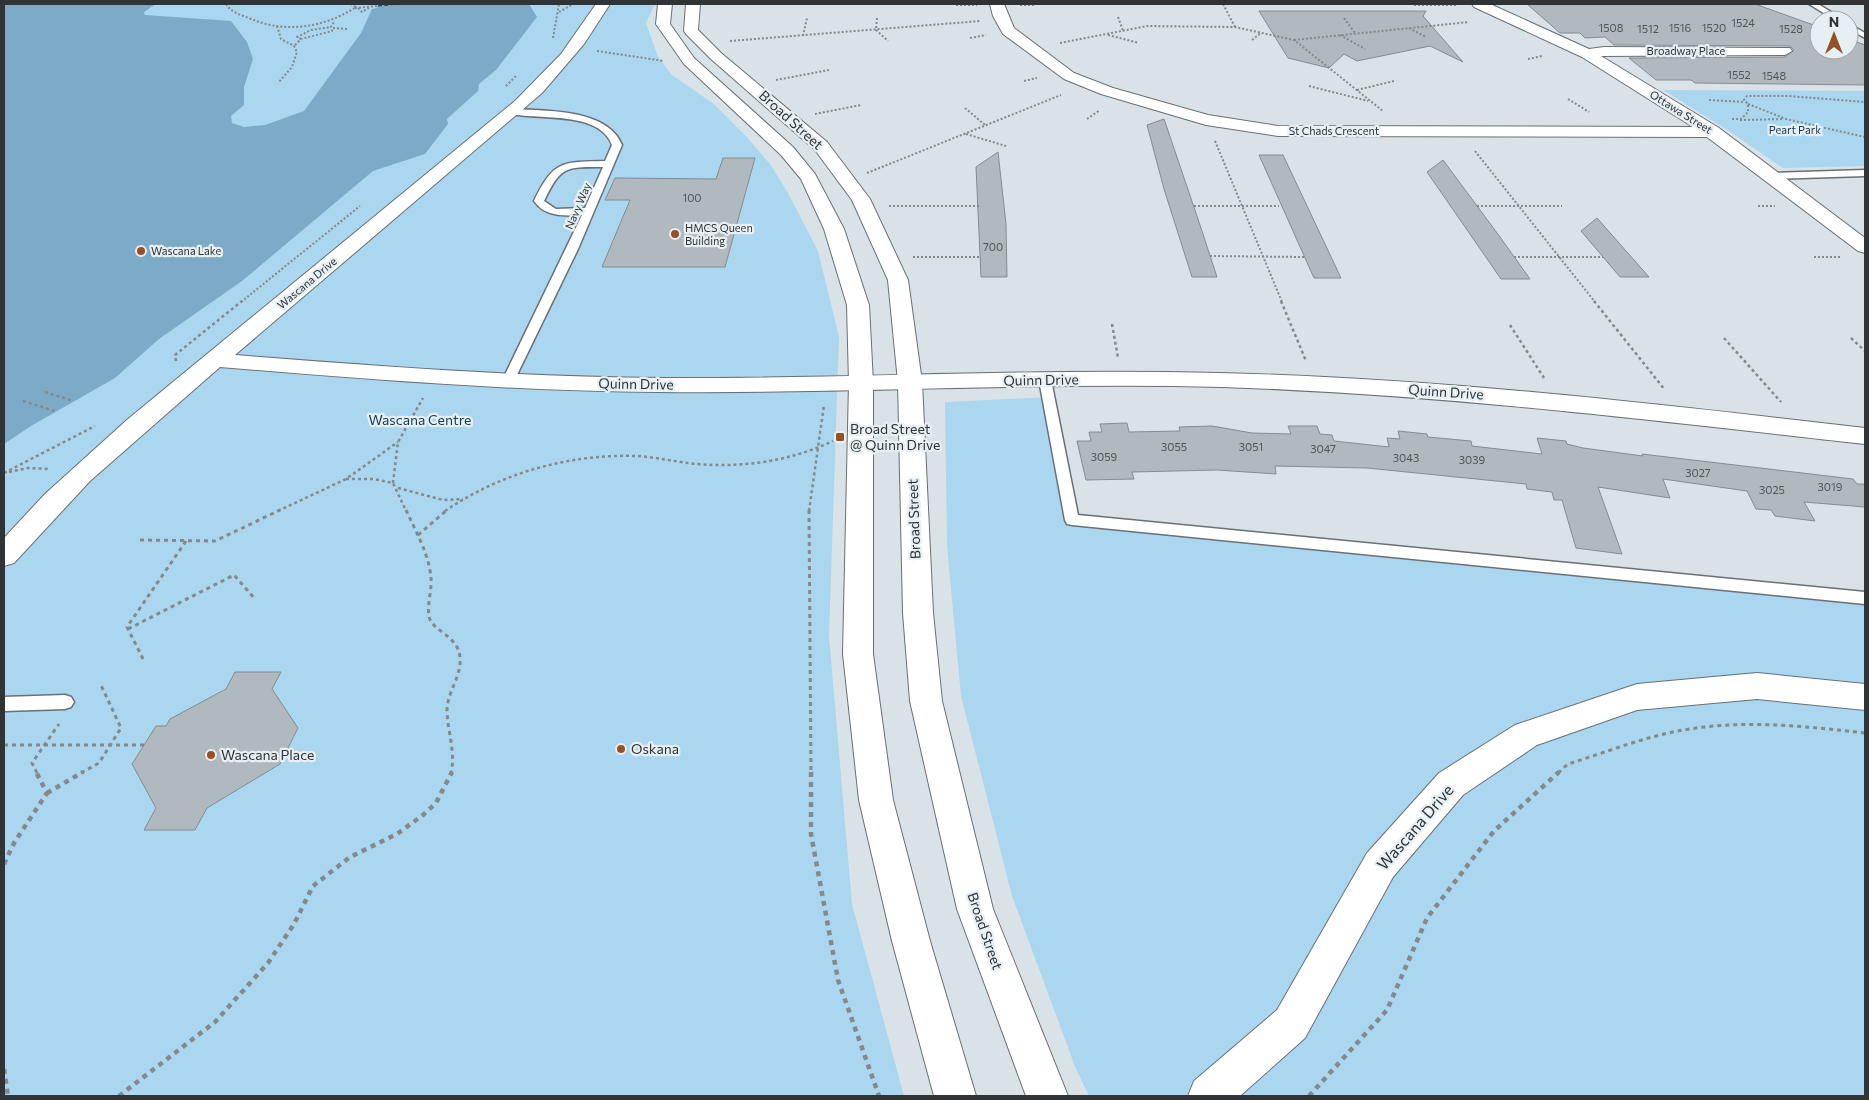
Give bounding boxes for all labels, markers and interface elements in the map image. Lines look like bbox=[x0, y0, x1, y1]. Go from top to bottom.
north arrow bbox=[1809, 10, 1859, 60]
text: N bbox=[1829, 13, 1839, 30]
house number: 1524 bbox=[1731, 16, 1755, 29]
house number: 1508 bbox=[1599, 21, 1624, 34]
house number: 1516 bbox=[1669, 21, 1692, 34]
house number: 1520 bbox=[1702, 21, 1726, 34]
house number: 1512 bbox=[1637, 22, 1659, 35]
house number: 1528 bbox=[1779, 22, 1803, 35]
street label: Broadway Place bbox=[1647, 44, 1726, 57]
house number: 1552 bbox=[1727, 68, 1751, 81]
house number: 1548 bbox=[1762, 69, 1786, 82]
street label: Broad Street bbox=[756, 86, 827, 153]
street label: Ottawa Street bbox=[1648, 87, 1715, 136]
park label: Peart Park bbox=[1769, 123, 1821, 136]
street label: St Chads Crescent bbox=[1289, 124, 1380, 137]
street label: Navy Way bbox=[562, 180, 593, 231]
house number: 100 bbox=[682, 191, 702, 204]
place label: HMCS Queen Building bbox=[685, 221, 753, 247]
marker: HMCS Queen Building bbox=[669, 228, 681, 240]
house number: 700 bbox=[983, 240, 1003, 253]
place label: Wascana Lake bbox=[151, 244, 222, 257]
marker: Wascana Lake bbox=[135, 245, 147, 257]
street label: Wascana Drive bbox=[274, 254, 339, 311]
street label: Quinn Drive bbox=[1003, 370, 1079, 389]
street label: Quinn Drive bbox=[598, 374, 674, 393]
street label: Quinn Drive bbox=[1408, 380, 1484, 403]
park label: Wascana Centre bbox=[369, 411, 471, 428]
place label: Broad Street @ Quinn Drive bbox=[850, 420, 940, 453]
marker: Broad Street @ Quinn Drive bbox=[834, 431, 846, 443]
house number: 3055 bbox=[1161, 440, 1187, 453]
house number: 3051 bbox=[1239, 440, 1263, 453]
house number: 3047 bbox=[1310, 442, 1336, 455]
house number: 3059 bbox=[1091, 450, 1118, 463]
house number: 3043 bbox=[1393, 451, 1419, 464]
house number: 3039 bbox=[1459, 453, 1486, 466]
house number: 3027 bbox=[1685, 466, 1711, 479]
street label: Broad Street bbox=[904, 478, 923, 560]
house number: 3019 bbox=[1818, 480, 1843, 493]
house number: 3025 bbox=[1759, 483, 1785, 496]
place label: Oskana bbox=[631, 740, 679, 757]
marker: Oskana bbox=[615, 743, 627, 755]
place label: Wascana Place bbox=[221, 746, 314, 763]
marker: Wascana Place bbox=[205, 749, 217, 761]
street label: Wascana Drive bbox=[1372, 780, 1457, 873]
street label: Broad Street bbox=[964, 890, 1007, 972]

